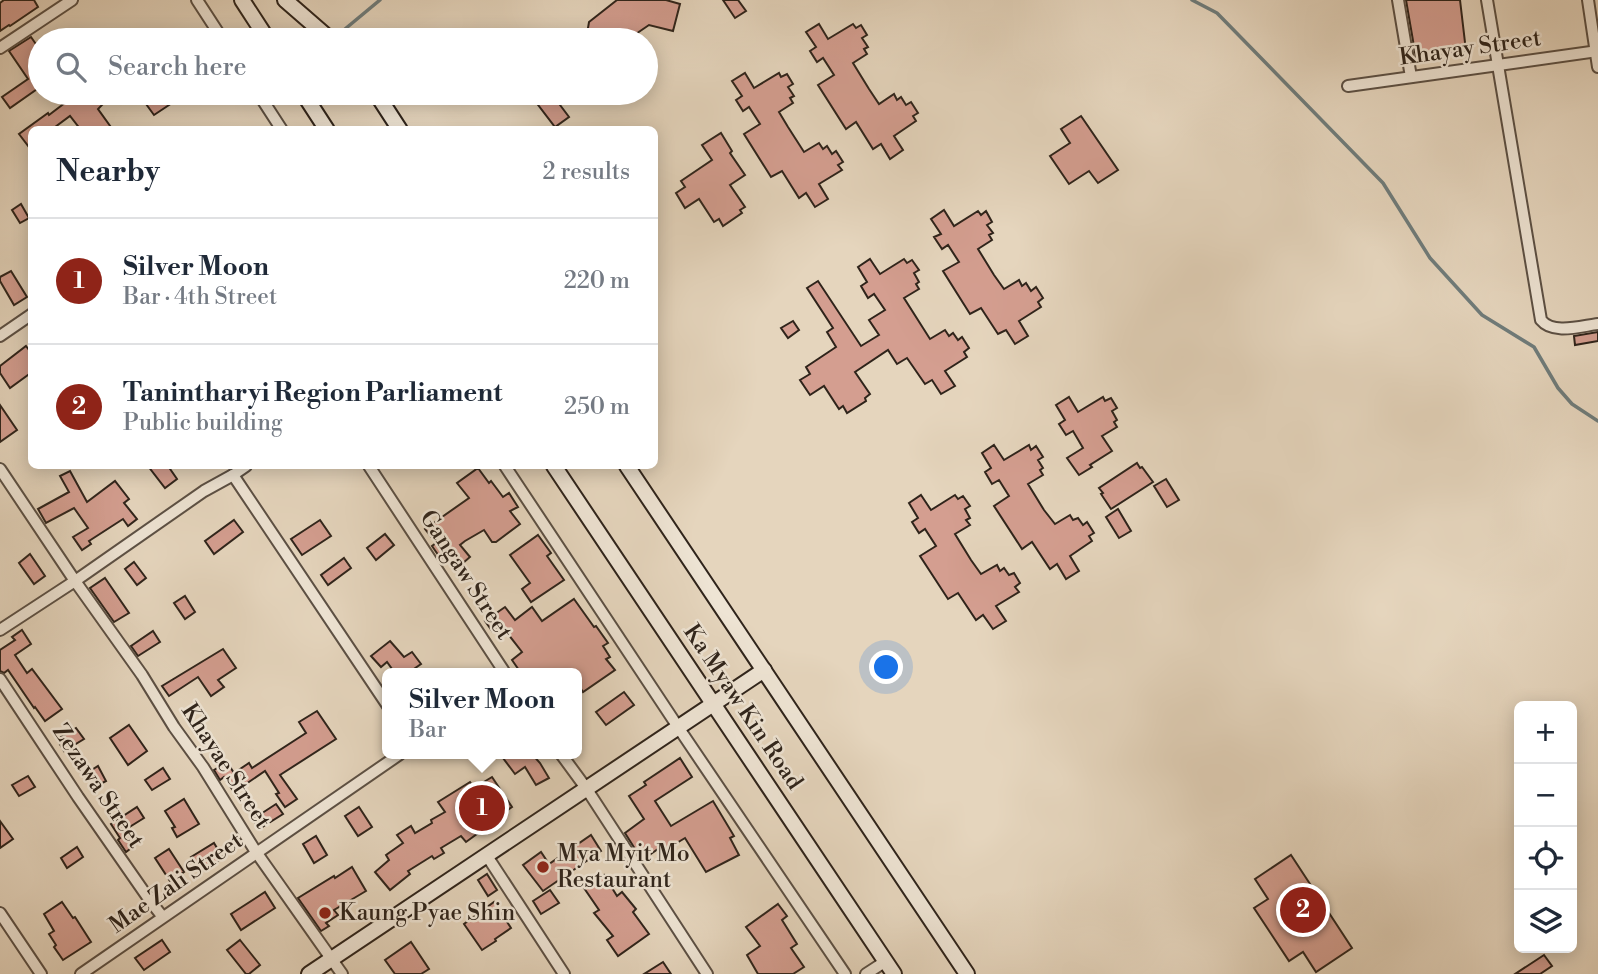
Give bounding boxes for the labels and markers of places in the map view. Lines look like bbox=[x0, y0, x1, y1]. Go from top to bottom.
pin: 1 bbox=[459, 782, 505, 834]
place label: Mya Myit Mo Restaurant bbox=[557, 840, 690, 894]
marker: Mya Myit Mo Restaurant bbox=[535, 859, 551, 875]
pin: 2 bbox=[1280, 884, 1326, 936]
place label: Kaung Pyae Shin bbox=[339, 899, 515, 927]
marker: Kaung Pyae Shin bbox=[317, 905, 333, 921]

